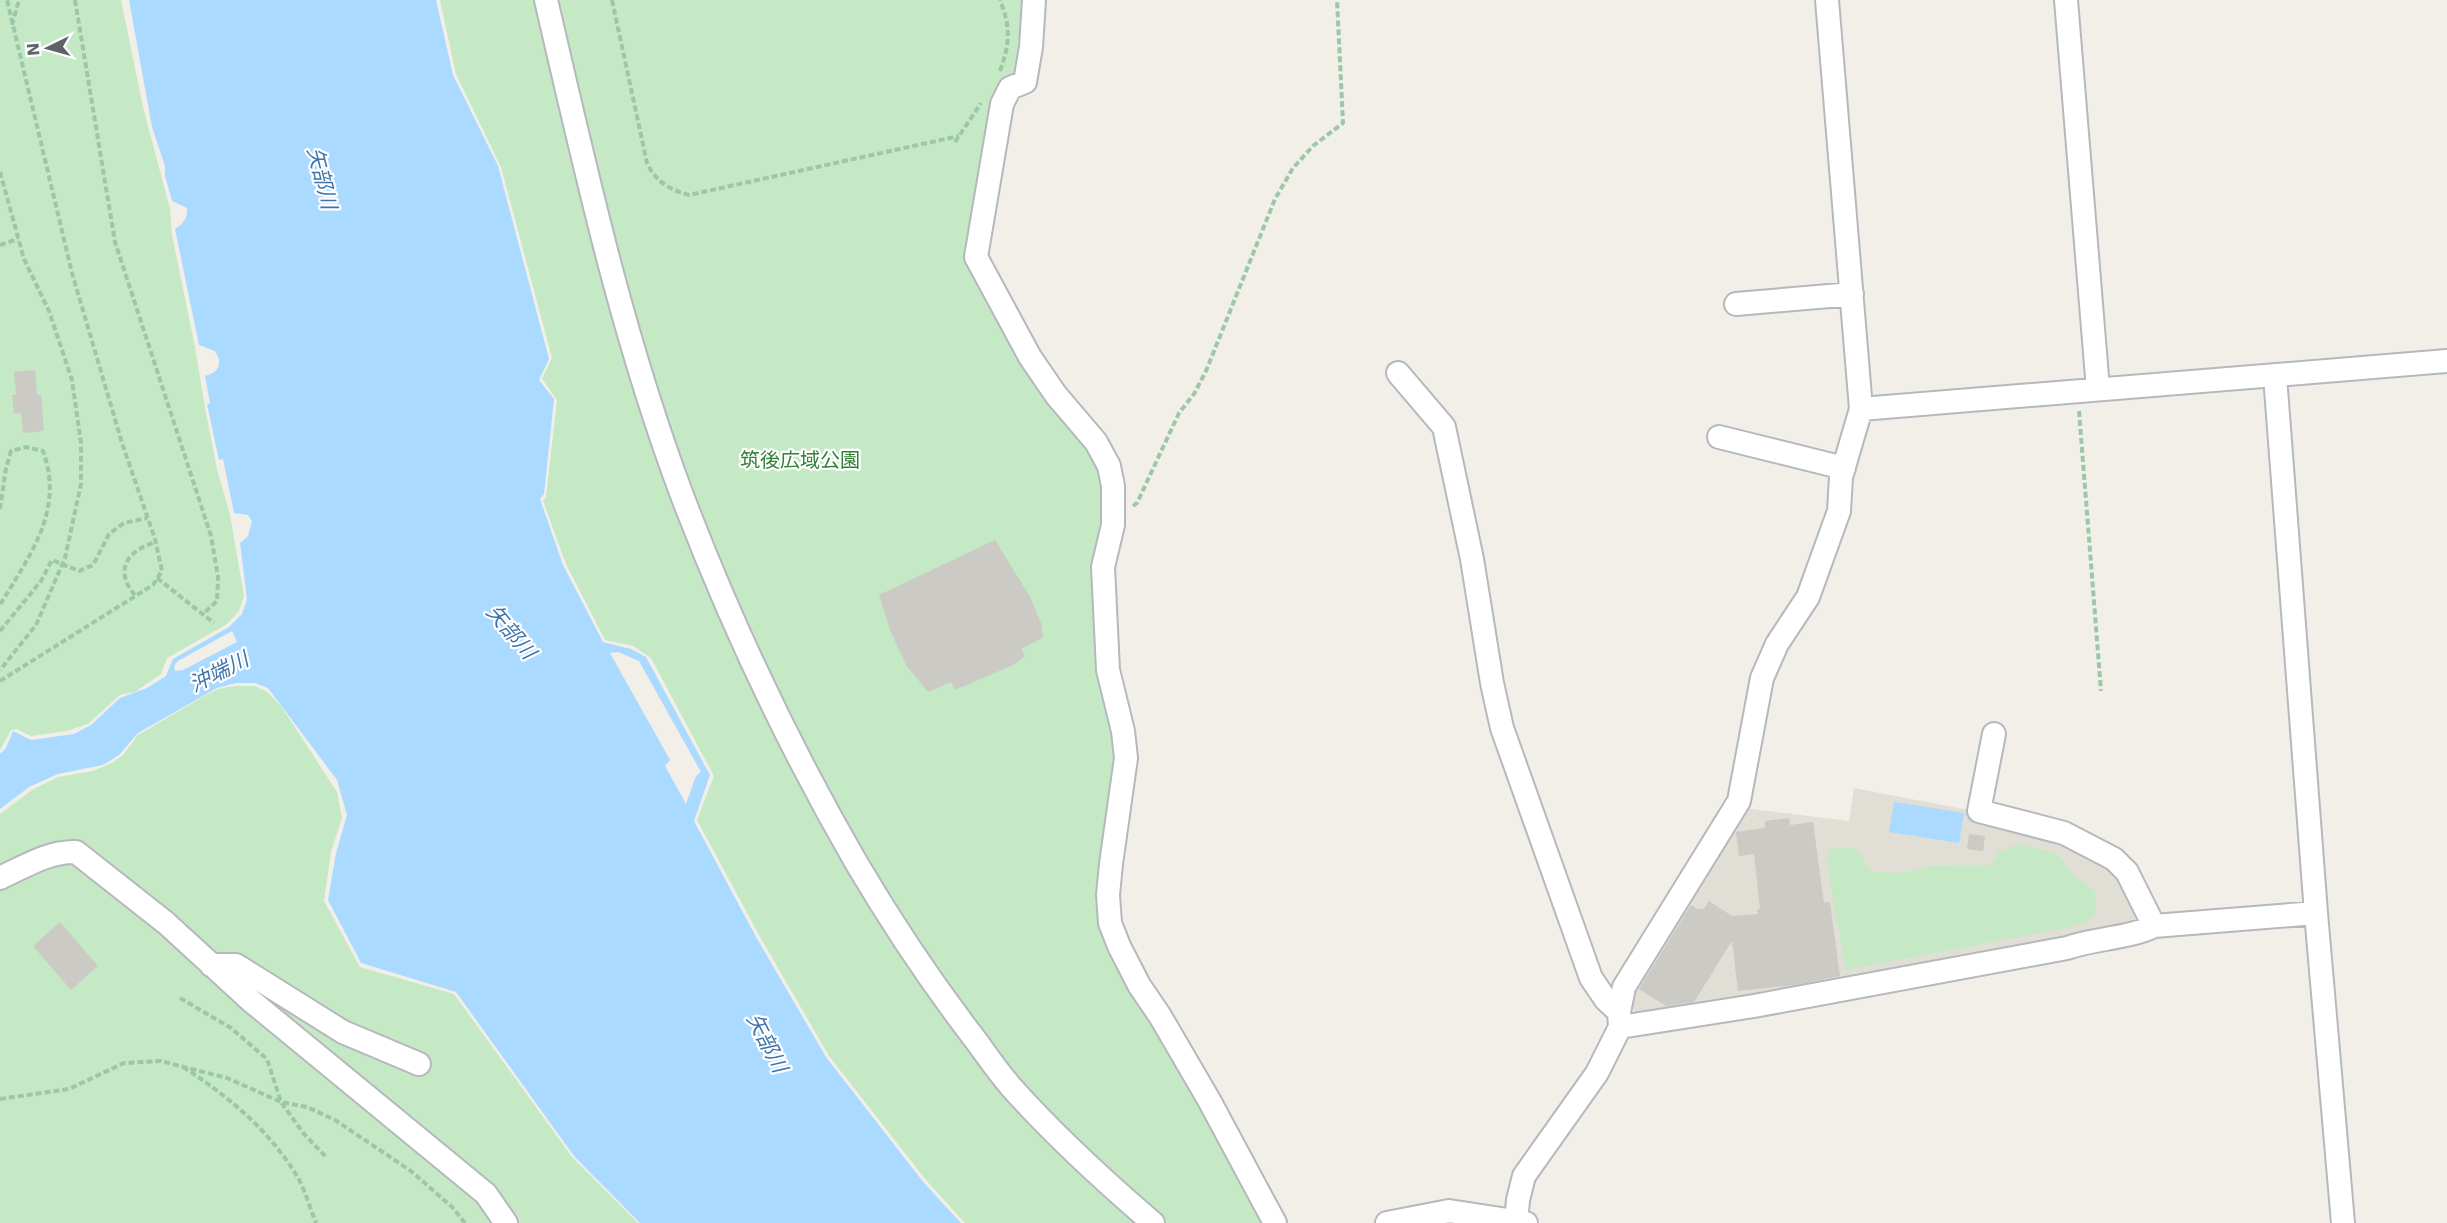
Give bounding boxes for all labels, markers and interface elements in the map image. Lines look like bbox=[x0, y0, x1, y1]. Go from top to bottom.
north arrow bbox=[18, 18, 78, 78]
text: N bbox=[24, 42, 44, 57]
water label: 矢部川 bbox=[303, 145, 342, 213]
park label: 筑後広域公園 bbox=[740, 448, 860, 472]
water label: 矢部川 bbox=[482, 600, 542, 665]
water label: 沖端川 bbox=[185, 646, 254, 697]
water label: 矢部川 bbox=[742, 1009, 793, 1078]

